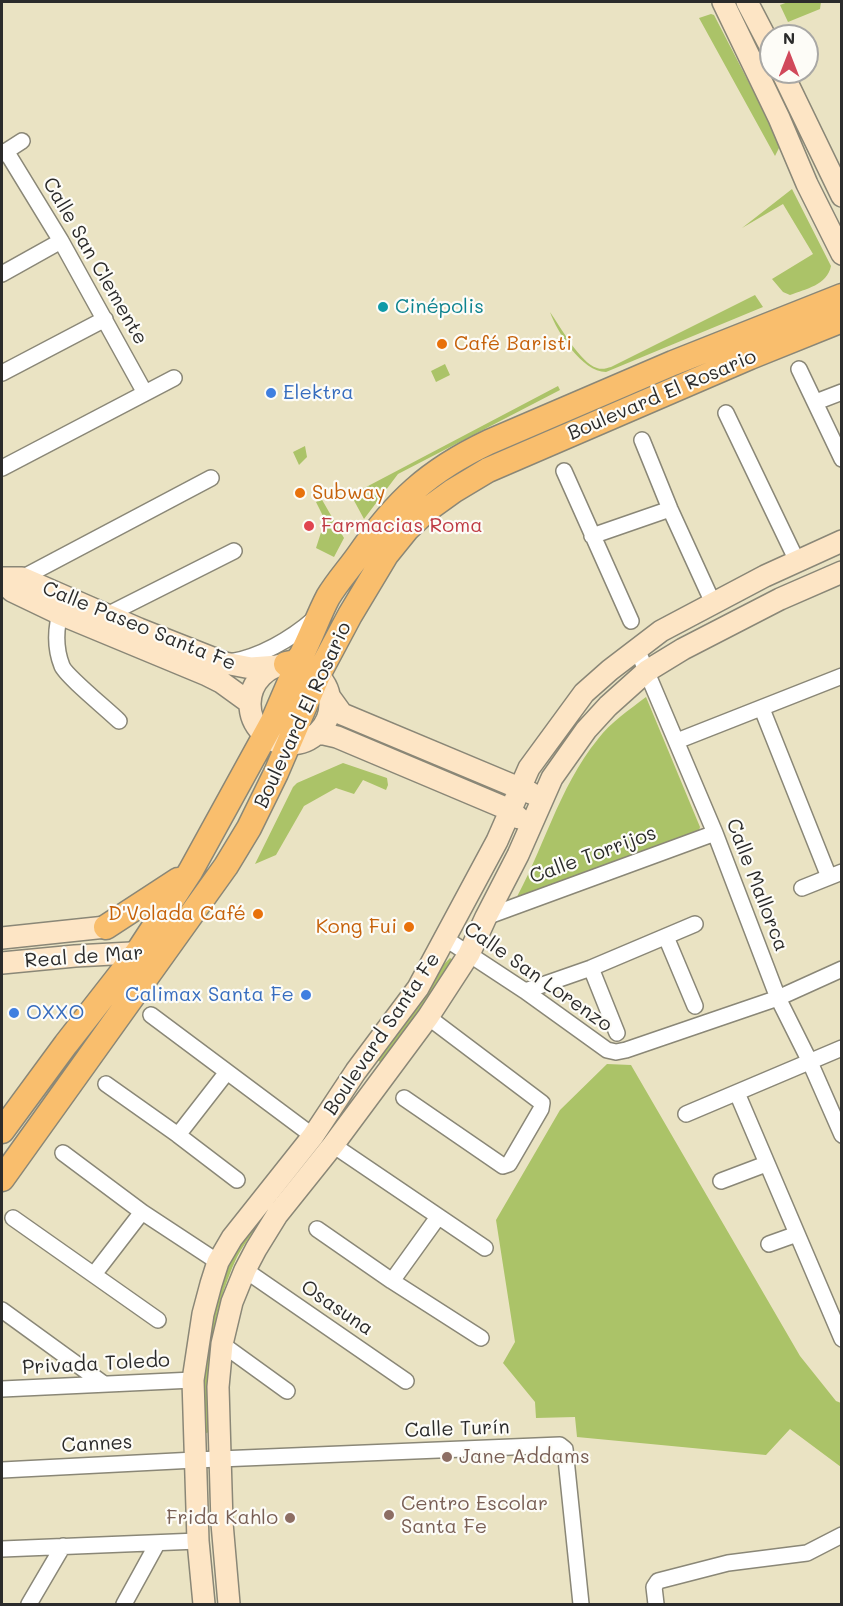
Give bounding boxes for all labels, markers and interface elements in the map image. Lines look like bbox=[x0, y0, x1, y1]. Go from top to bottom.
north arrow bbox=[759, 24, 819, 84]
text: N bbox=[783, 27, 795, 48]
street label: Calle San Clemente bbox=[37, 173, 153, 349]
place label: Cinépolis bbox=[395, 295, 484, 319]
marker: Cinépolis bbox=[376, 300, 390, 314]
place label: Café Baristi bbox=[454, 332, 572, 356]
marker: Café Baristi bbox=[435, 337, 449, 351]
street label: Boulevard El Rosario bbox=[564, 344, 760, 446]
place label: Elektra bbox=[283, 381, 354, 405]
marker: Elektra bbox=[264, 386, 278, 400]
place label: Subway bbox=[312, 481, 385, 505]
marker: Subway bbox=[293, 486, 307, 500]
place label: Farmacias Roma bbox=[321, 514, 483, 538]
marker: Farmacias Roma bbox=[302, 519, 316, 533]
street label: Calle Paseo Santa Fe bbox=[39, 576, 239, 676]
street label: Boulevard El Rosario bbox=[249, 618, 357, 812]
street label: Calle Mallorca bbox=[721, 815, 793, 955]
street label: Calle Torrijos bbox=[526, 821, 660, 889]
place label: D'Volada Café bbox=[108, 902, 246, 926]
marker: D'Volada Café bbox=[251, 907, 265, 921]
place label: Kong Fui bbox=[316, 915, 397, 939]
street label: Calle San Lorenzo bbox=[459, 917, 617, 1037]
marker: Kong Fui bbox=[402, 920, 416, 934]
street label: Real de Mar bbox=[24, 941, 144, 973]
street label: Boulevard Santa Fe bbox=[319, 948, 445, 1120]
place label: Calimax Santa Fe bbox=[125, 983, 294, 1007]
marker: Calimax Santa Fe bbox=[299, 988, 313, 1002]
place label: OXXO bbox=[26, 1001, 84, 1025]
marker: OXXO bbox=[7, 1006, 21, 1020]
street label: Osasuna bbox=[296, 1275, 378, 1341]
street label: Privada Toledo bbox=[22, 1348, 170, 1380]
street label: Calle Turín bbox=[404, 1415, 510, 1443]
street label: Cannes bbox=[61, 1430, 133, 1458]
place label: Jane Addams bbox=[459, 1445, 590, 1469]
marker: Jane Addams bbox=[440, 1450, 454, 1464]
place label: Centro Escolar Santa Fe bbox=[401, 1492, 548, 1539]
place label: Frida Kahlo bbox=[166, 1506, 278, 1530]
marker: Centro Escolar Santa Fe bbox=[382, 1508, 396, 1522]
marker: Frida Kahlo bbox=[283, 1511, 297, 1525]

